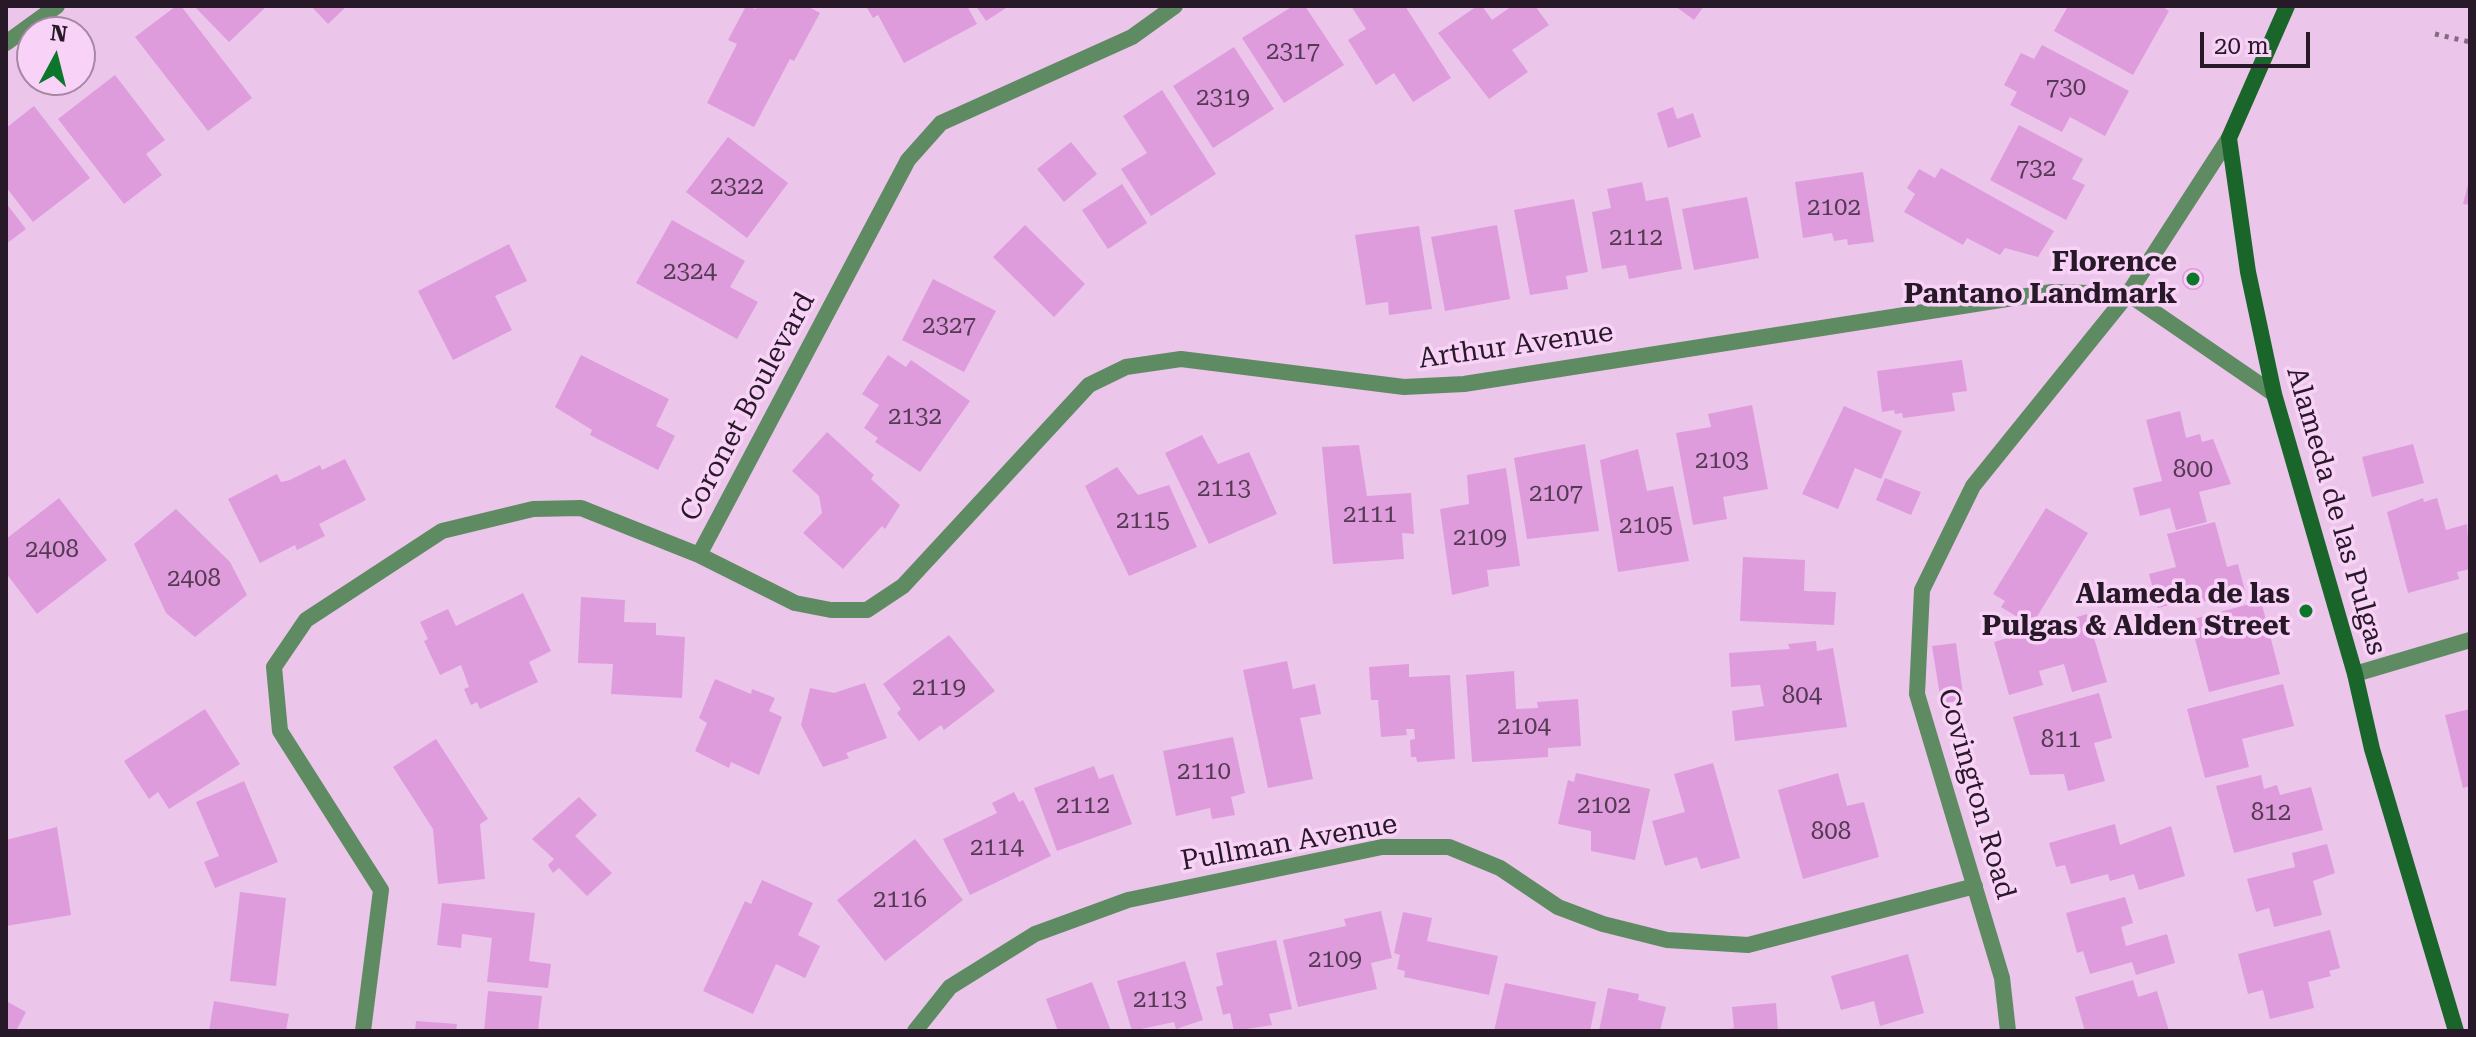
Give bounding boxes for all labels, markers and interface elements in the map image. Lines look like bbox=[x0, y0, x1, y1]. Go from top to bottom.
north arrow bbox=[16, 16, 96, 96]
scale bar bbox=[2204, 16, 2314, 66]
text: N bbox=[49, 20, 69, 47]
text: 20 m bbox=[2214, 32, 2269, 60]
house number: 2317 bbox=[1266, 38, 1320, 66]
house number: 730 bbox=[2046, 74, 2086, 102]
house number: 2319 bbox=[1196, 84, 1250, 112]
house number: 732 bbox=[2016, 155, 2056, 183]
house number: 2322 bbox=[710, 173, 764, 201]
house number: 2102 bbox=[1807, 194, 1861, 222]
house number: 2112 bbox=[1609, 224, 1663, 252]
place label: Florence Pantano Landmark bbox=[1904, 246, 2177, 312]
house number: 2324 bbox=[663, 258, 717, 286]
marker: Florence Pantano Landmark bbox=[2184, 270, 2202, 288]
street label: Coronet Boulevard bbox=[674, 287, 822, 527]
house number: 2327 bbox=[922, 312, 976, 340]
street label: Arthur Avenue bbox=[1417, 316, 1615, 376]
street label: Alameda de las Pulgas bbox=[2279, 363, 2393, 659]
house number: 2132 bbox=[888, 403, 942, 431]
house number: 2103 bbox=[1695, 447, 1749, 475]
house number: 800 bbox=[2173, 456, 2213, 484]
house number: 2113 bbox=[1197, 475, 1251, 503]
house number: 2107 bbox=[1529, 480, 1583, 508]
house number: 2111 bbox=[1343, 501, 1397, 529]
house number: 2115 bbox=[1116, 507, 1170, 535]
house number: 2105 bbox=[1619, 512, 1673, 540]
house number: 2109 bbox=[1453, 524, 1507, 552]
house number: 2408 bbox=[25, 536, 79, 564]
house number: 2408 bbox=[167, 565, 221, 593]
place label: Alameda de las Pulgas & Alden Street bbox=[1982, 578, 2290, 644]
marker: Alameda de las Pulgas & Alden Street bbox=[2297, 602, 2315, 620]
house number: 2119 bbox=[912, 674, 966, 702]
house number: 804 bbox=[1782, 682, 1822, 710]
street label: Covington Road bbox=[1930, 685, 2022, 903]
house number: 2104 bbox=[1497, 713, 1551, 741]
house number: 811 bbox=[2041, 726, 2081, 754]
house number: 2110 bbox=[1177, 758, 1231, 786]
house number: 2112 bbox=[1056, 792, 1110, 820]
house number: 2102 bbox=[1577, 792, 1631, 820]
house number: 812 bbox=[2251, 799, 2291, 827]
street label: Pullman Avenue bbox=[1178, 807, 1400, 879]
house number: 808 bbox=[1811, 818, 1851, 846]
house number: 2114 bbox=[970, 834, 1024, 862]
house number: 2116 bbox=[873, 886, 927, 914]
house number: 2109 bbox=[1308, 946, 1362, 974]
house number: 2113 bbox=[1133, 986, 1187, 1014]

